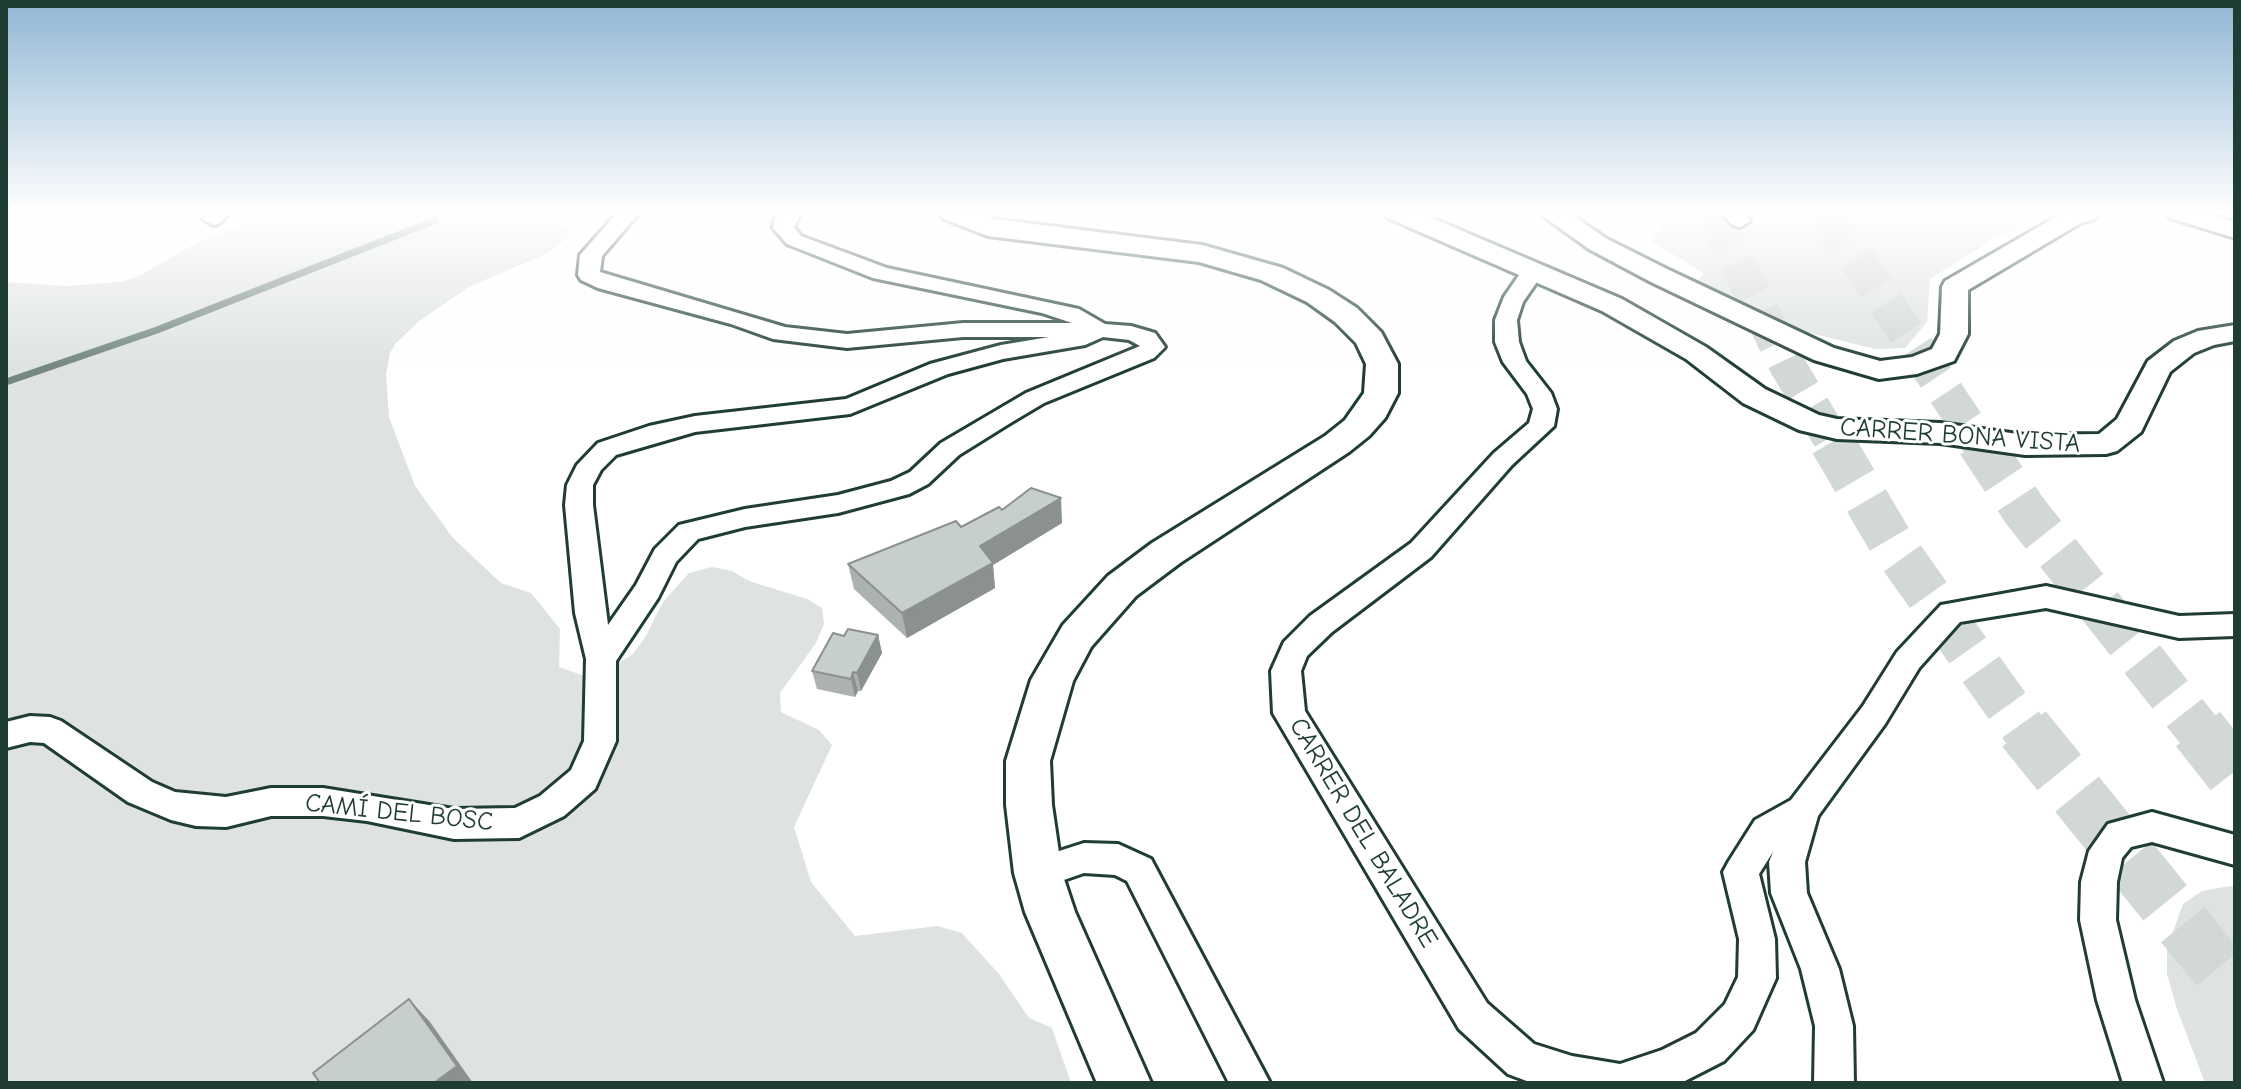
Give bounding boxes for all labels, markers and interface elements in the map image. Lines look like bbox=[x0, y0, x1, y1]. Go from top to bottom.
street label: CARRER BONA VISTA bbox=[1839, 412, 2081, 460]
street label: CARRER DEL BALADRE bbox=[1282, 712, 1444, 954]
street label: CAMÍ DEL BOSC bbox=[304, 788, 494, 838]

